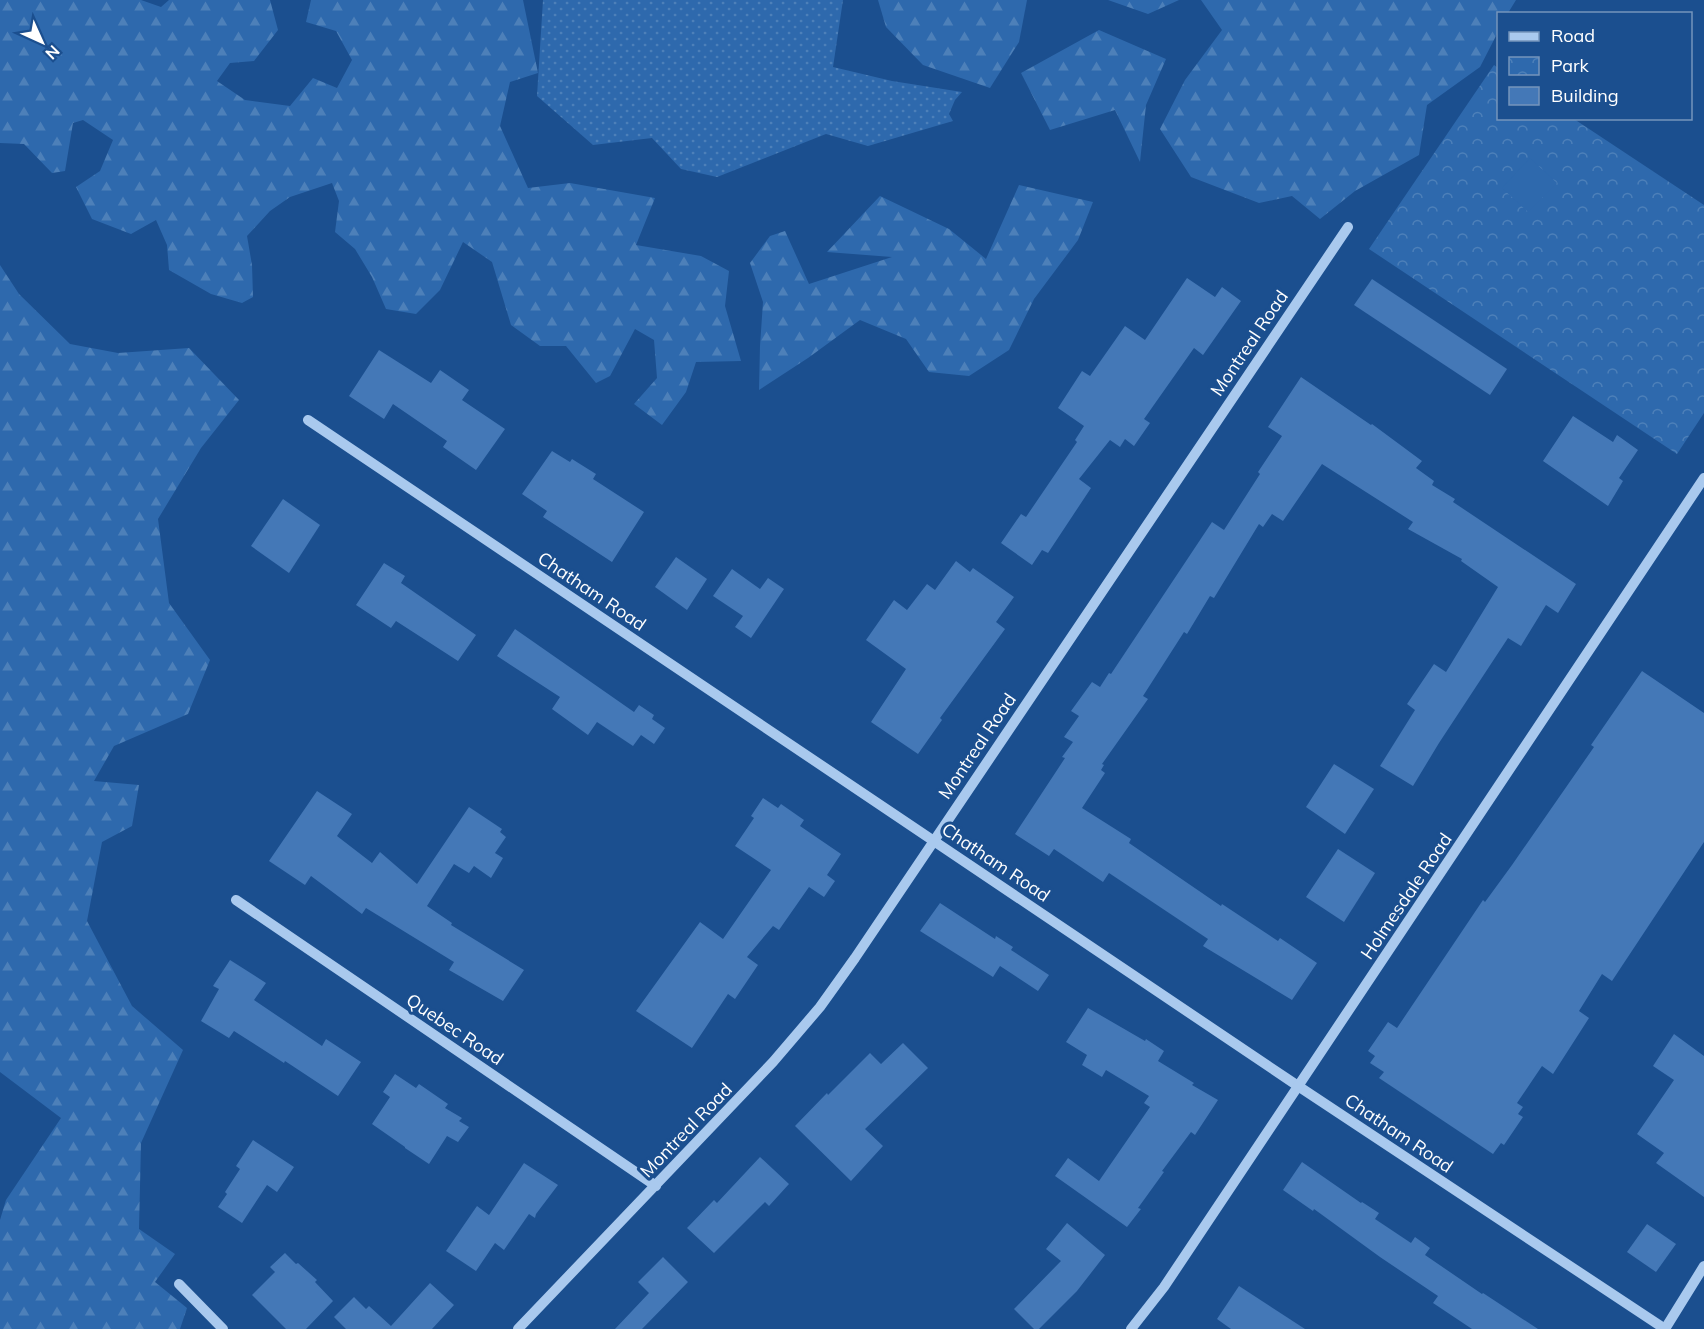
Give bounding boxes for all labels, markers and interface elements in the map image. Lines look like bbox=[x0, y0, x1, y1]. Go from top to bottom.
north arrow bbox=[12, 12, 72, 72]
legend bbox=[1497, 12, 1692, 120]
text: Road bbox=[1551, 24, 1595, 47]
text: N bbox=[41, 41, 64, 64]
text: Park bbox=[1551, 54, 1590, 77]
text: Building bbox=[1551, 84, 1619, 107]
street label: Montreal Road bbox=[1205, 286, 1293, 400]
street label: Chatham Road bbox=[533, 546, 651, 636]
street label: Montreal Road bbox=[933, 689, 1021, 803]
street label: Chatham Road bbox=[937, 817, 1055, 907]
street label: Holmesdale Road bbox=[1355, 828, 1457, 964]
street label: Quebec Road bbox=[402, 988, 508, 1070]
street label: Montreal Road bbox=[635, 1078, 737, 1182]
street label: Chatham Road bbox=[1340, 1088, 1458, 1178]

